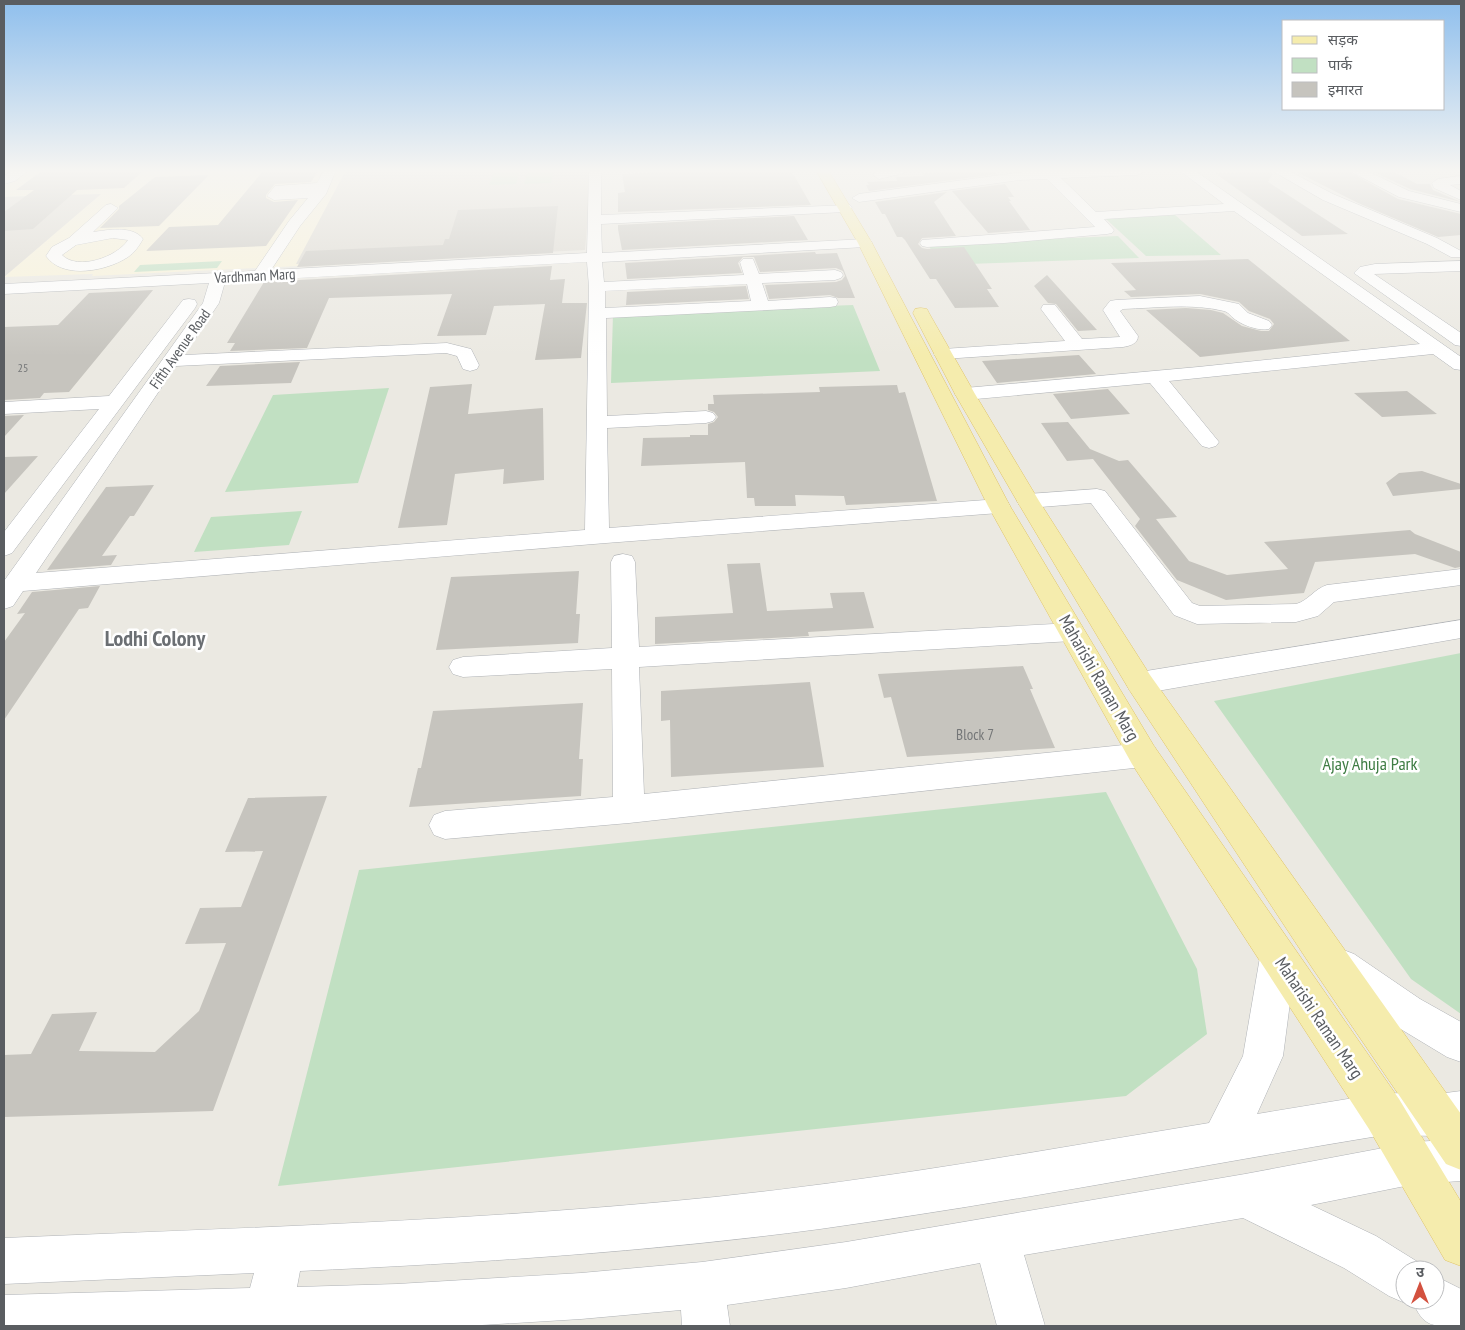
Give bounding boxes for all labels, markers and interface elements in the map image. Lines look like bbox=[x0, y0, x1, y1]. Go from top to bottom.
legend bbox=[1282, 20, 1445, 110]
text: सड़क bbox=[1328, 30, 1358, 49]
text: पार्क bbox=[1328, 55, 1352, 74]
text: इमारत bbox=[1328, 80, 1363, 99]
street label: Vardhman Marg bbox=[213, 264, 296, 287]
street label: Fifth Avenue Road bbox=[145, 305, 214, 392]
house number: 25 bbox=[18, 360, 28, 375]
street label: Maharishi Raman Marg bbox=[1054, 610, 1145, 745]
district label: Lodhi Colony bbox=[105, 624, 206, 652]
house number: Block 7 bbox=[956, 725, 994, 744]
park label: Ajay Ahuja Park bbox=[1322, 752, 1418, 775]
street label: Maharishi Raman Marg bbox=[1270, 952, 1369, 1083]
north arrow bbox=[1395, 1260, 1445, 1310]
text: उ bbox=[1416, 1263, 1425, 1281]

